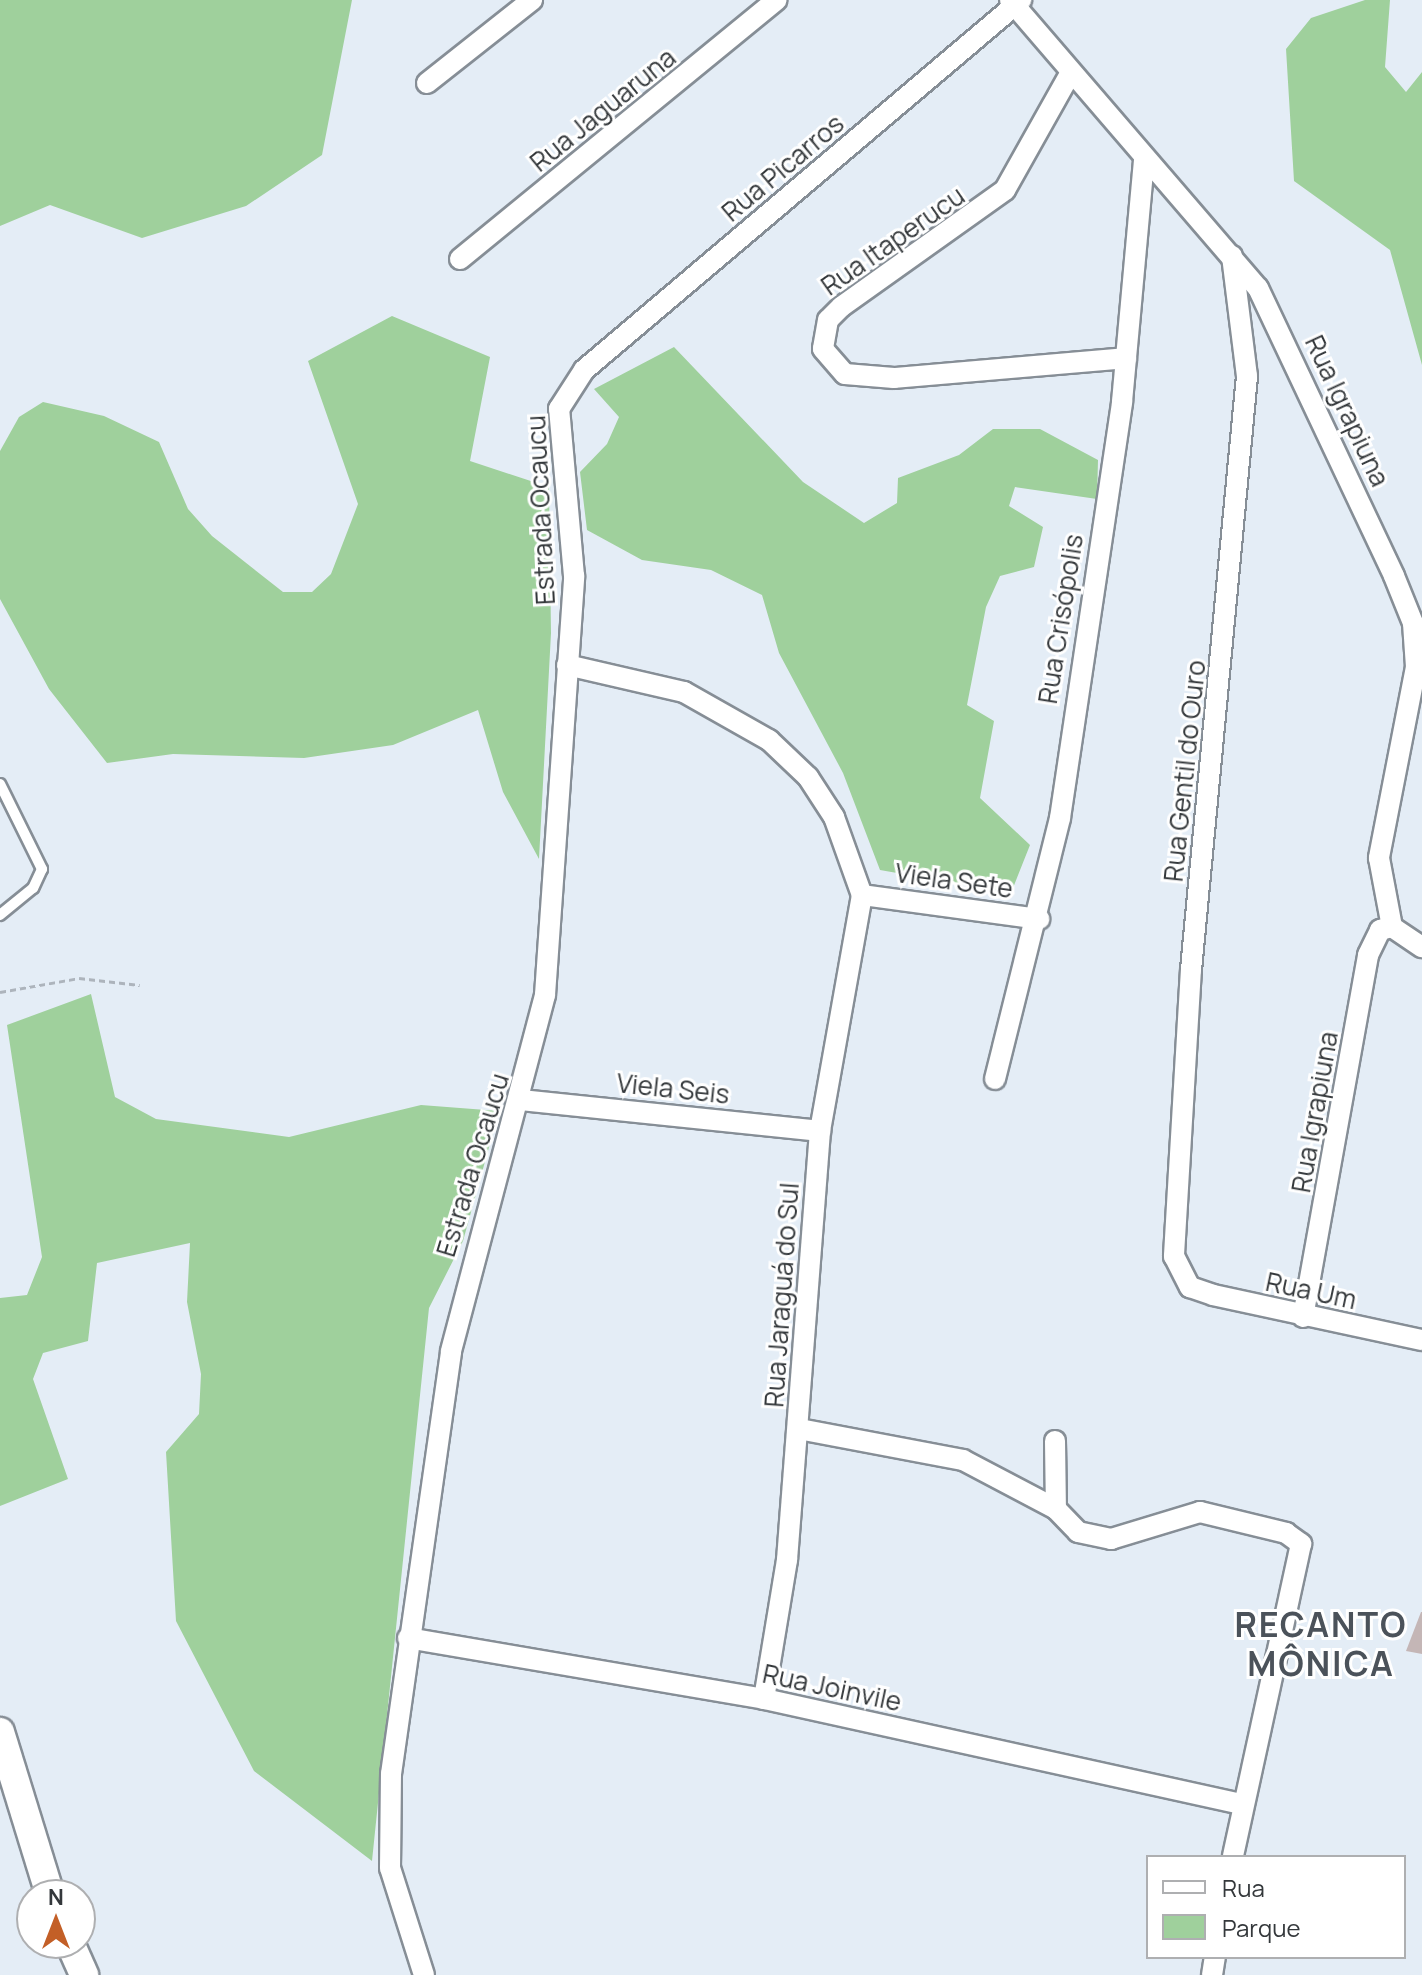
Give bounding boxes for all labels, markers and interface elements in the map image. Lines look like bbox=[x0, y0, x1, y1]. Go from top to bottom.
street label: Rua Jaguaruna bbox=[524, 42, 682, 178]
street label: Rua Picarros bbox=[716, 108, 850, 228]
street label: Rua Itaperucu bbox=[815, 180, 971, 302]
street label: Rua Igrapiuna bbox=[1298, 331, 1396, 491]
street label: Estrada Ocaucu bbox=[520, 414, 562, 606]
street label: Rua Crisópolis bbox=[1032, 532, 1090, 706]
street label: Rua Gentil do Ouro bbox=[1158, 659, 1212, 883]
street label: Viela Sete bbox=[893, 857, 1015, 905]
street label: Rua Igrapiuna bbox=[1285, 1029, 1345, 1195]
street label: Viela Seis bbox=[615, 1068, 731, 1110]
street label: Estrada Ocaucu bbox=[430, 1070, 516, 1260]
street label: Rua Jaraguá do Sul bbox=[759, 1182, 805, 1408]
street label: Rua Um bbox=[1263, 1266, 1359, 1316]
district label: RECANTO MÔNICA bbox=[1234, 1604, 1408, 1684]
street label: Rua Joinvile bbox=[760, 1658, 904, 1718]
legend bbox=[1146, 1855, 1406, 1959]
text: Rua bbox=[1222, 1871, 1265, 1904]
north arrow bbox=[16, 1879, 96, 1959]
text: N bbox=[48, 1882, 64, 1912]
text: Parque bbox=[1222, 1911, 1300, 1944]

